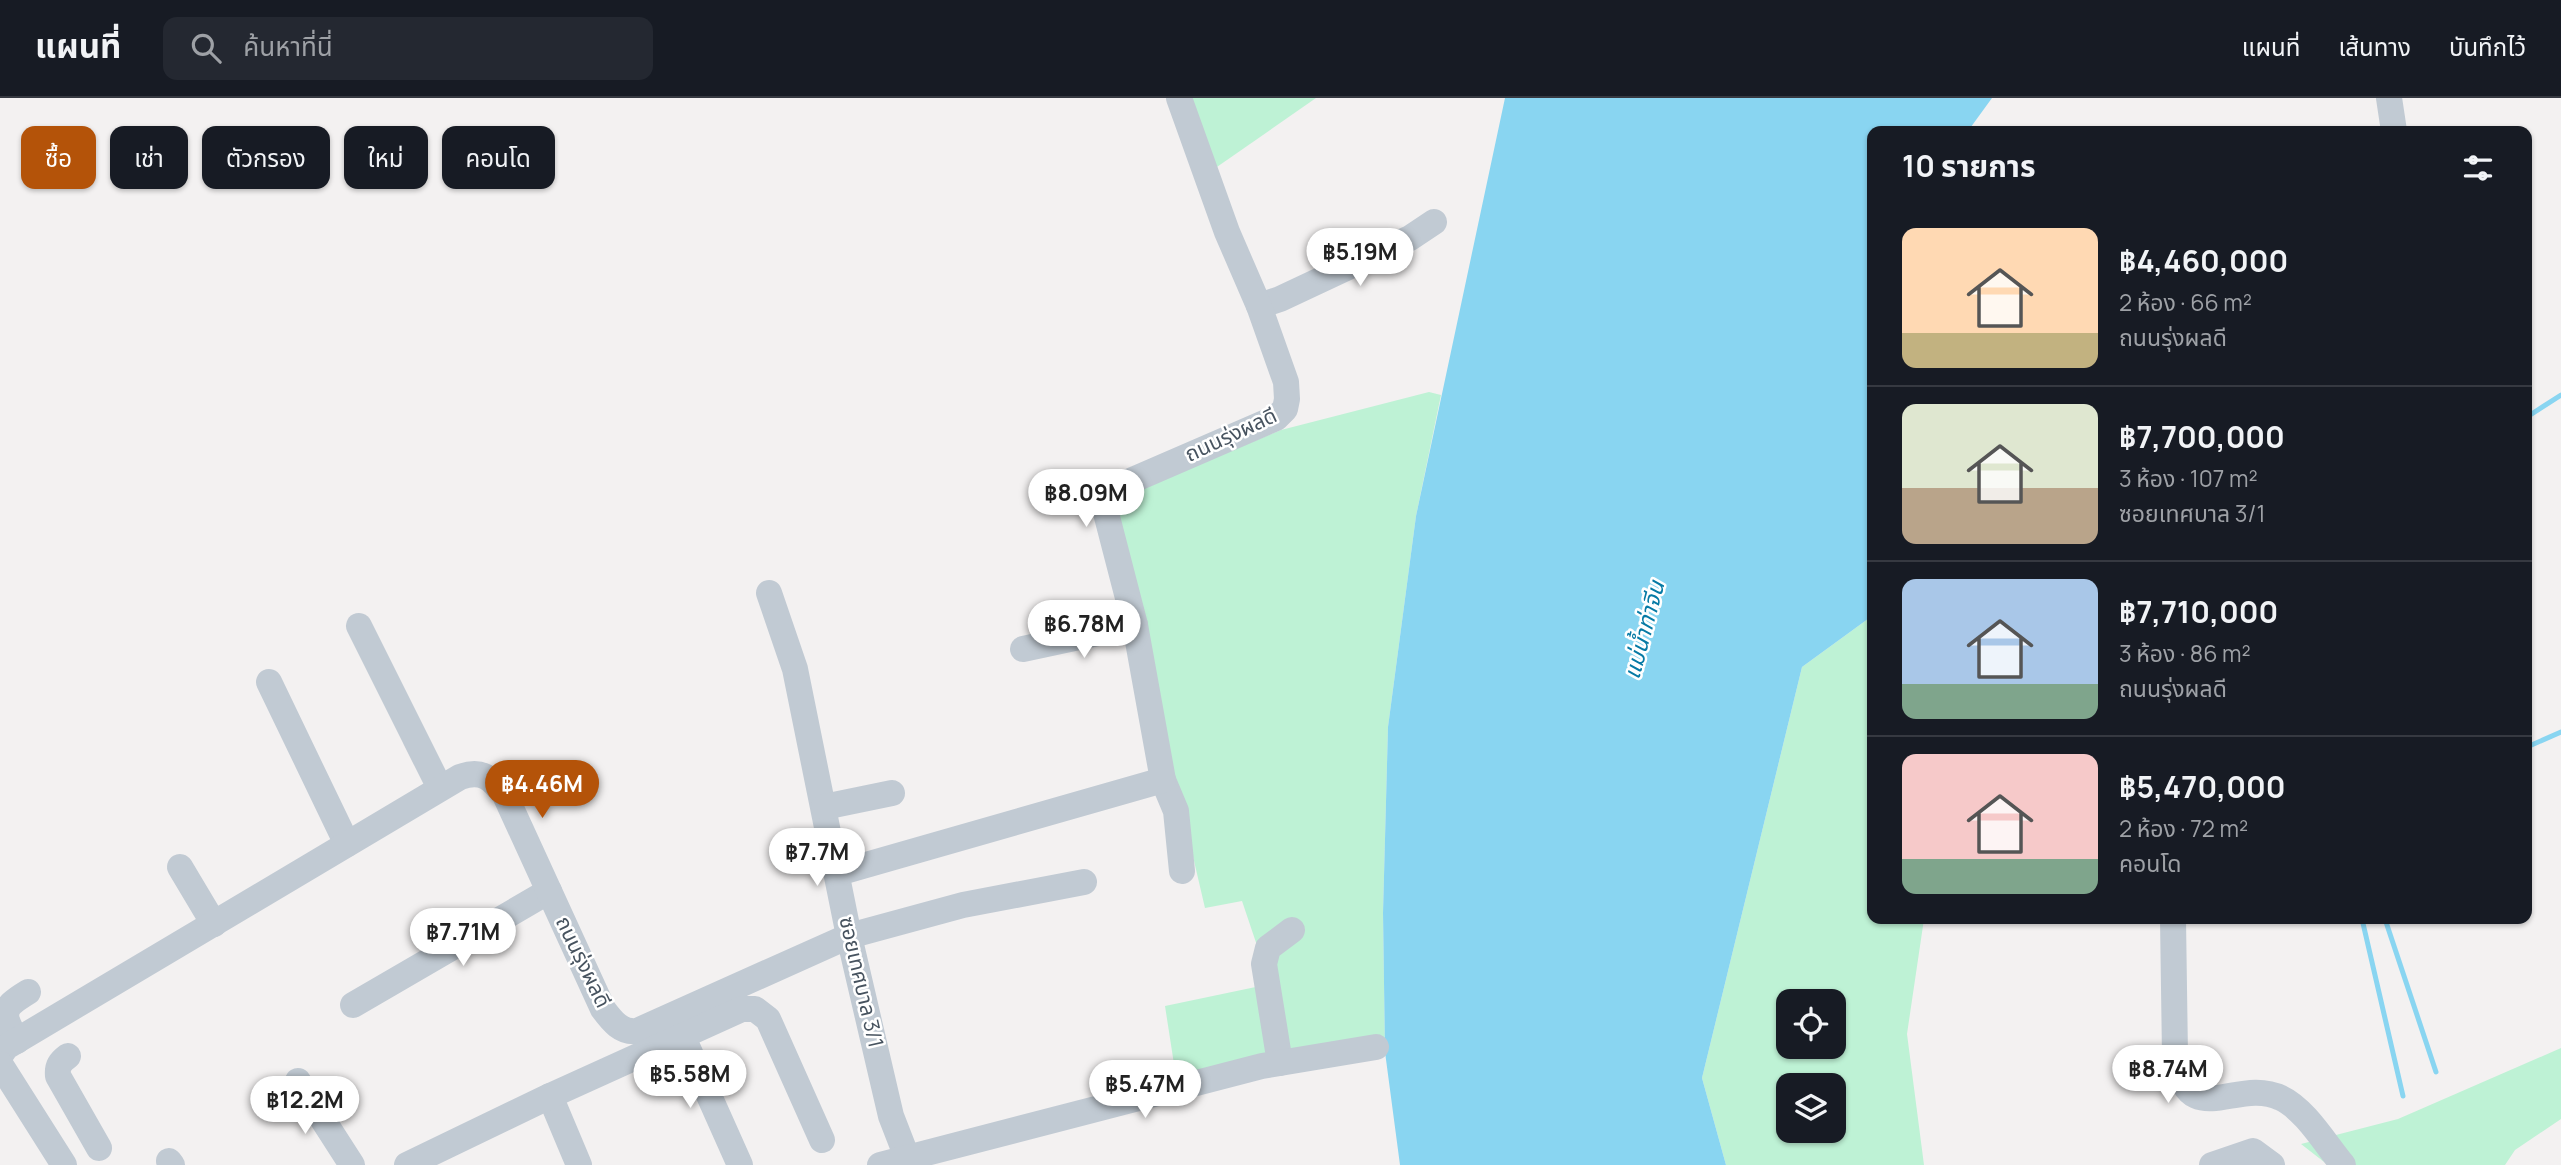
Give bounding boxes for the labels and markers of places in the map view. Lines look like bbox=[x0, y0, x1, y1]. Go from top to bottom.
pin: ฿5.19M bbox=[1303, 228, 1417, 288]
pin: ฿8.09M bbox=[1029, 470, 1143, 529]
pin: ฿6.78M bbox=[1027, 601, 1141, 660]
pin: ฿4.46M bbox=[485, 760, 599, 820]
pin: ฿7.7M bbox=[768, 828, 866, 888]
pin: ฿7.71M bbox=[406, 908, 520, 968]
pin: ฿8.74M bbox=[2111, 1046, 2225, 1105]
pin: ฿5.58M bbox=[633, 1051, 747, 1110]
pin: ฿5.47M bbox=[1088, 1060, 1202, 1120]
pin: ฿12.2M bbox=[248, 1076, 362, 1136]

